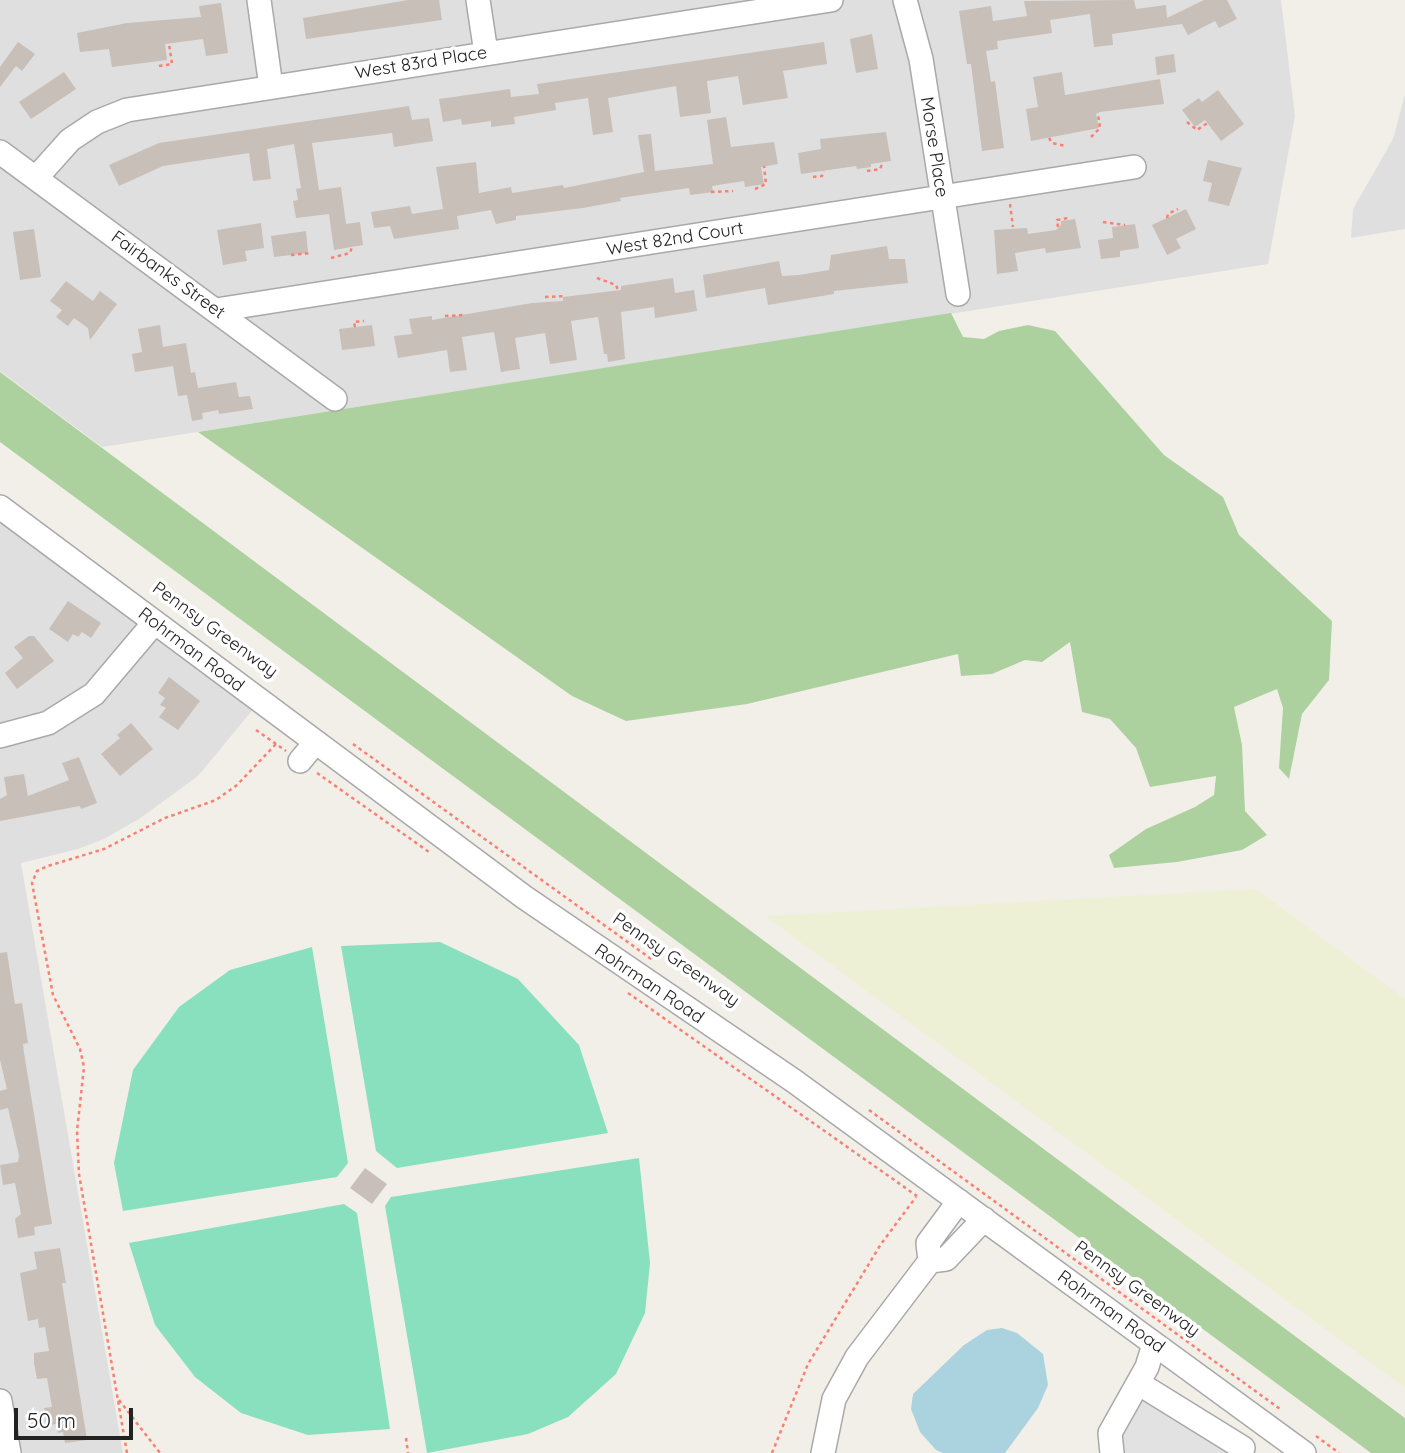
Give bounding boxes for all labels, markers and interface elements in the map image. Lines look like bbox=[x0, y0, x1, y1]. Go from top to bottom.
street label: West 83rd Place bbox=[353, 42, 489, 84]
street label: Morse Place bbox=[915, 95, 953, 199]
street label: West 82nd Court bbox=[605, 217, 745, 261]
street label: Fairbanks Street bbox=[107, 226, 229, 324]
street label: Pennsy Greenway bbox=[148, 577, 282, 683]
street label: Rohrman Road bbox=[134, 603, 248, 697]
street label: Pennsy Greenway bbox=[609, 908, 743, 1012]
street label: Rohrman Road bbox=[590, 939, 708, 1029]
street label: Pennsy Greenway bbox=[1070, 1236, 1204, 1342]
street label: Rohrman Road bbox=[1053, 1266, 1169, 1358]
scale bar bbox=[18, 1394, 136, 1438]
text: 50 m bbox=[27, 1407, 76, 1433]

